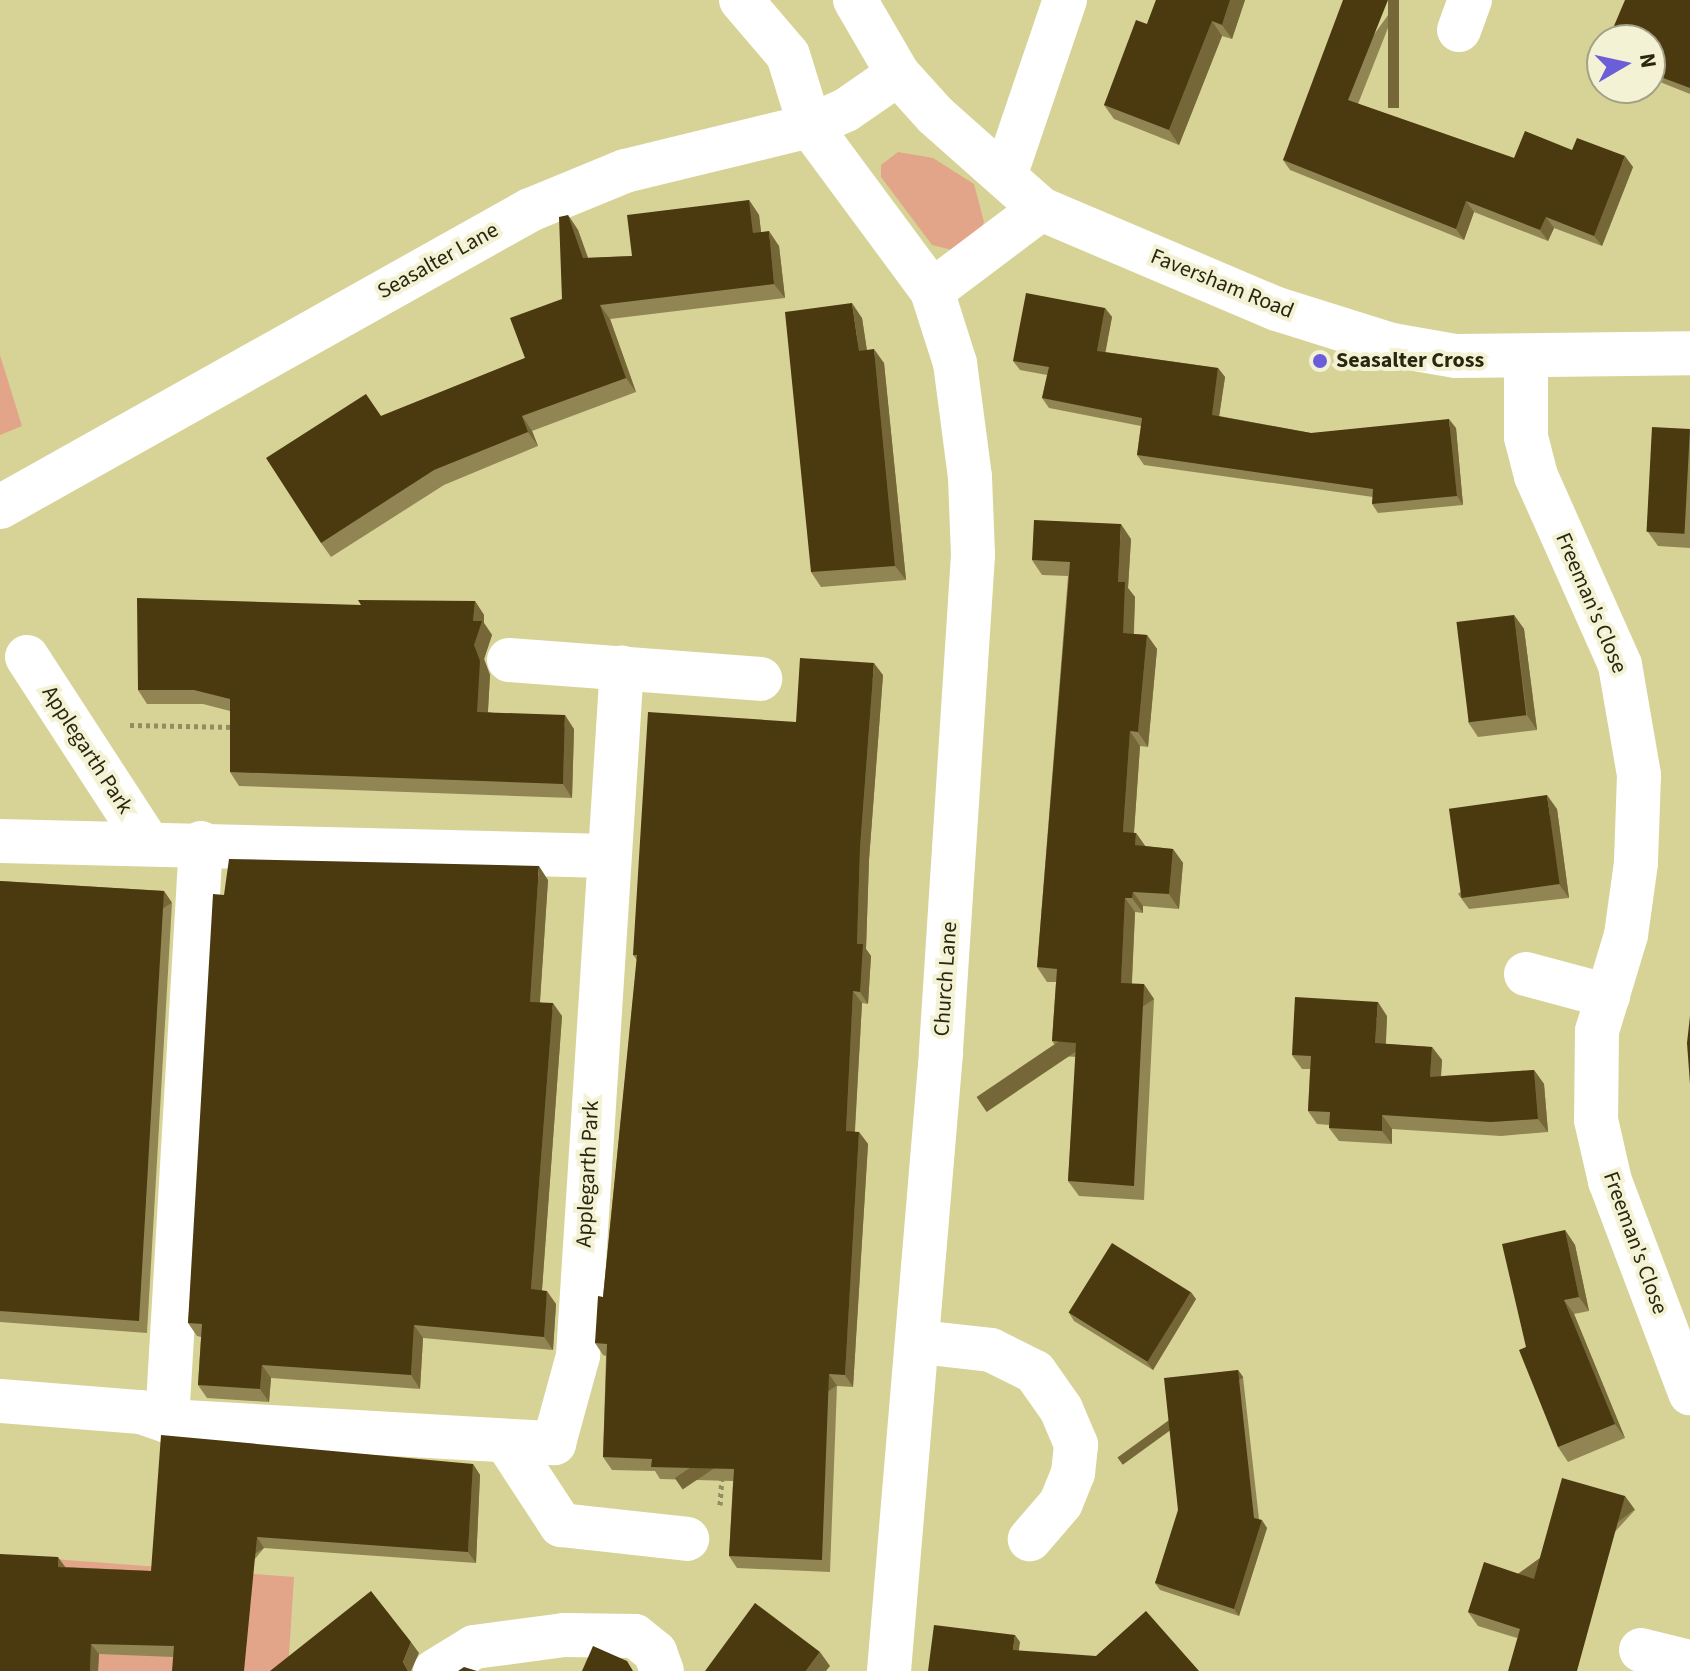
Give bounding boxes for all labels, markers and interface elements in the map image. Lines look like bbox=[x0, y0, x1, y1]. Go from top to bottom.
north arrow bbox=[1586, 24, 1666, 104]
text: N bbox=[1631, 51, 1665, 70]
street label: Seasalter Lane bbox=[373, 217, 503, 305]
street label: Faversham Road bbox=[1147, 243, 1297, 325]
place label: Seasalter Cross bbox=[1336, 348, 1484, 374]
marker: Seasalter Cross bbox=[1311, 352, 1329, 370]
street label: Freeman's Close bbox=[1550, 529, 1632, 677]
street label: Applegarth Park bbox=[36, 681, 138, 819]
street label: Church Lane bbox=[929, 921, 963, 1037]
street label: Applegarth Park bbox=[571, 1100, 605, 1248]
street label: Freeman's Close bbox=[1597, 1168, 1673, 1318]

